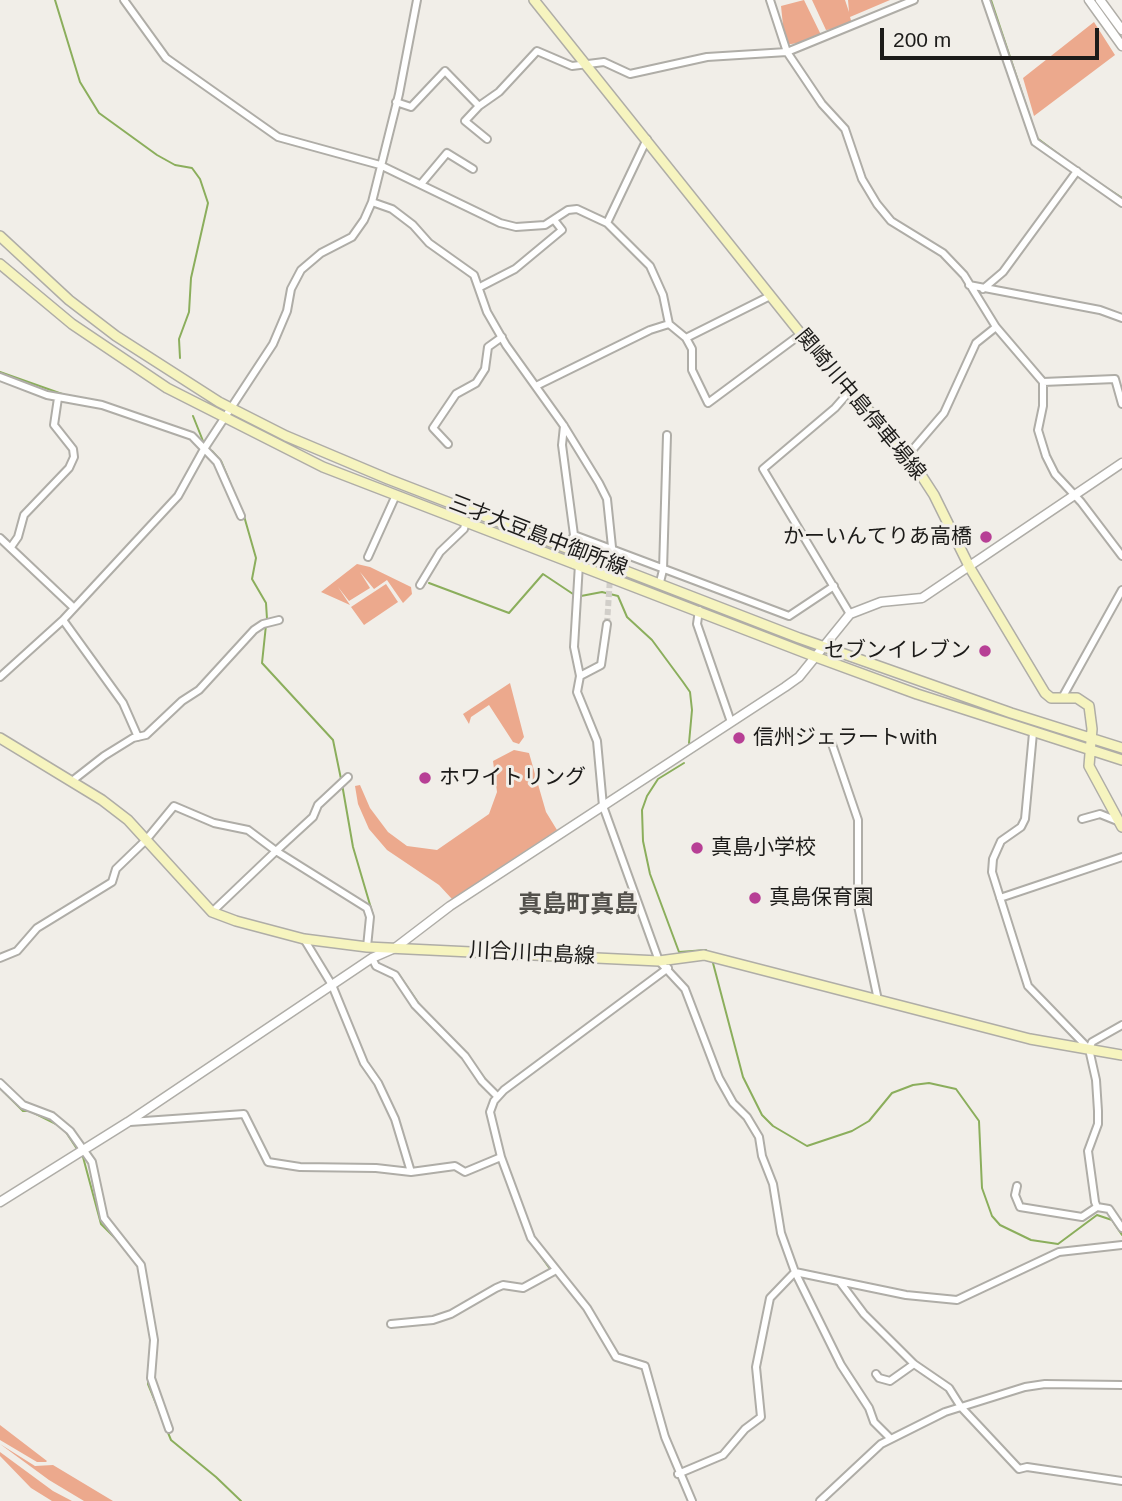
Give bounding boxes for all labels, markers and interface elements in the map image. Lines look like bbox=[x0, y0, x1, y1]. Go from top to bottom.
scale bar bbox=[884, 14, 1103, 58]
text: 200 m bbox=[893, 28, 951, 51]
street label: 関崎川中島停車場線 bbox=[790, 325, 930, 485]
street label: 三才大豆島中御所線 bbox=[445, 490, 631, 582]
place label: かーいんてりあ高橋 bbox=[783, 524, 972, 550]
marker: かーいんてりあ高橋 bbox=[978, 529, 994, 545]
place label: セブンイレブン bbox=[824, 638, 971, 664]
marker: セブンイレブン bbox=[977, 643, 993, 659]
place label: 信州ジェラートwith bbox=[753, 725, 937, 751]
marker: 信州ジェラートwith bbox=[731, 730, 747, 746]
place label: ホワイトリング bbox=[439, 765, 586, 791]
marker: ホワイトリング bbox=[417, 770, 433, 786]
place label: 真島小学校 bbox=[711, 835, 816, 861]
marker: 真島小学校 bbox=[689, 840, 705, 856]
place label: 真島保育園 bbox=[769, 885, 874, 911]
marker: 真島保育園 bbox=[747, 890, 763, 906]
district label: 真島町真島 bbox=[518, 891, 638, 919]
street label: 川合川中島線 bbox=[468, 938, 596, 970]

